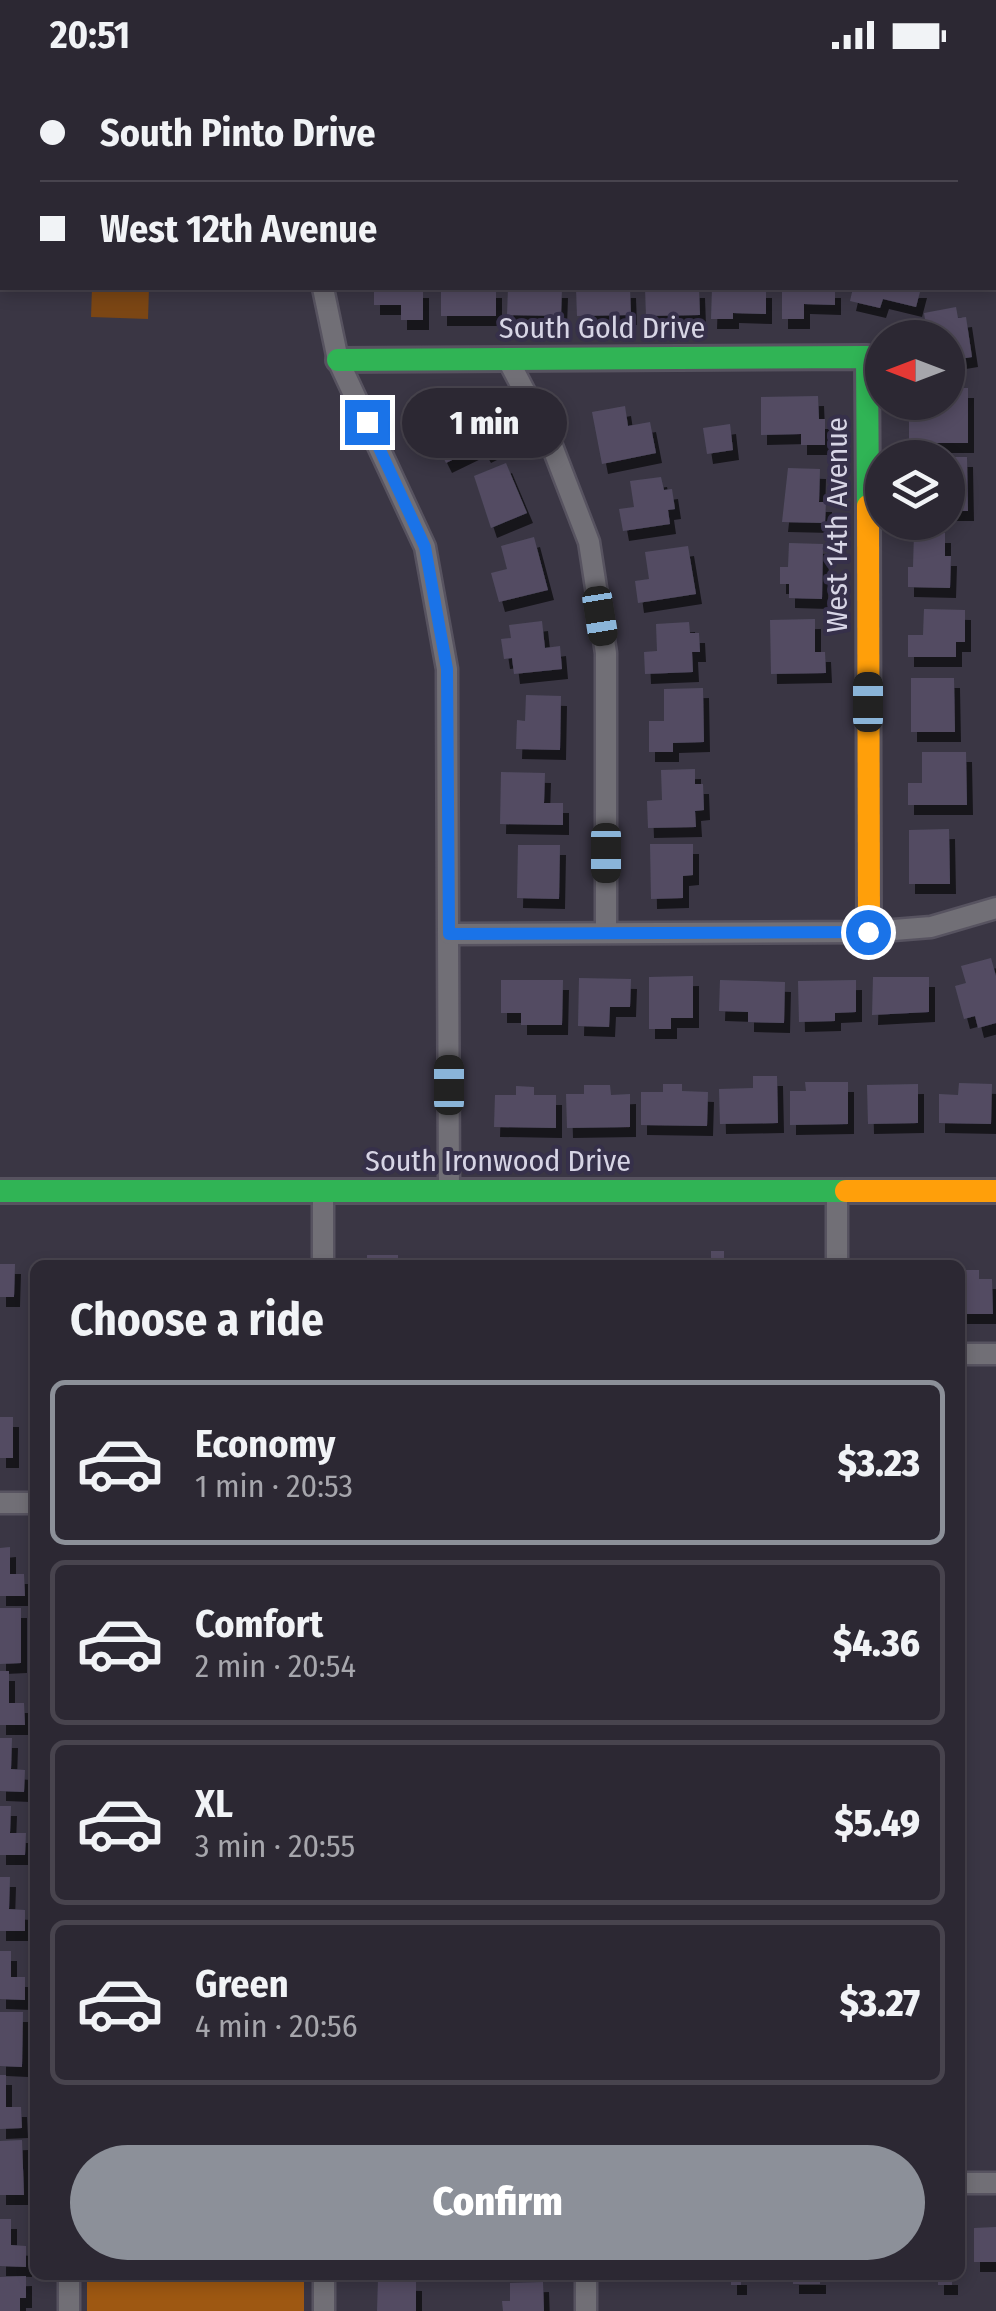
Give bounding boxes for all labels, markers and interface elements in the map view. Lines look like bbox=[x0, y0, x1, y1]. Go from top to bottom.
text: 20:51 bbox=[50, 12, 130, 58]
text: South Pinto Drive bbox=[100, 110, 375, 156]
text: West 12th Avenue bbox=[100, 206, 377, 252]
street label: South Gold Drive bbox=[499, 310, 705, 346]
north arrow bbox=[865, 320, 965, 420]
map controls bbox=[865, 320, 965, 540]
callout: 1 min bbox=[402, 387, 567, 457]
route end bbox=[345, 400, 390, 445]
text: 1 min bbox=[450, 404, 519, 442]
street label: West 14th Avenue bbox=[819, 417, 855, 633]
button: layers bbox=[865, 440, 965, 540]
car bbox=[580, 584, 620, 648]
car bbox=[853, 672, 883, 732]
car bbox=[591, 823, 621, 883]
route start bbox=[846, 910, 891, 955]
car bbox=[434, 1055, 464, 1115]
street label: South Ironwood Drive bbox=[365, 1143, 631, 1179]
text: Choose a ride bbox=[70, 1293, 324, 1347]
icon: car bbox=[75, 1418, 165, 1508]
text: Economy bbox=[195, 1421, 335, 1467]
text: $3.23 bbox=[838, 1440, 920, 1486]
text: 1 min · 20:53 bbox=[195, 1467, 353, 1505]
icon: car bbox=[75, 1598, 165, 1688]
text: Comfort bbox=[195, 1601, 323, 1647]
text: $4.36 bbox=[833, 1620, 920, 1666]
text: 2 min · 20:54 bbox=[195, 1647, 356, 1685]
icon: car bbox=[75, 1778, 165, 1868]
text: XL bbox=[195, 1781, 233, 1827]
text: $5.49 bbox=[834, 1800, 920, 1846]
text: 3 min · 20:55 bbox=[195, 1827, 355, 1865]
icon: car bbox=[75, 1958, 165, 2048]
text: Green bbox=[195, 1961, 289, 2007]
text: $3.27 bbox=[840, 1980, 920, 2026]
text: 4 min · 20:56 bbox=[195, 2007, 358, 2045]
button: Confirm bbox=[70, 2145, 925, 2260]

